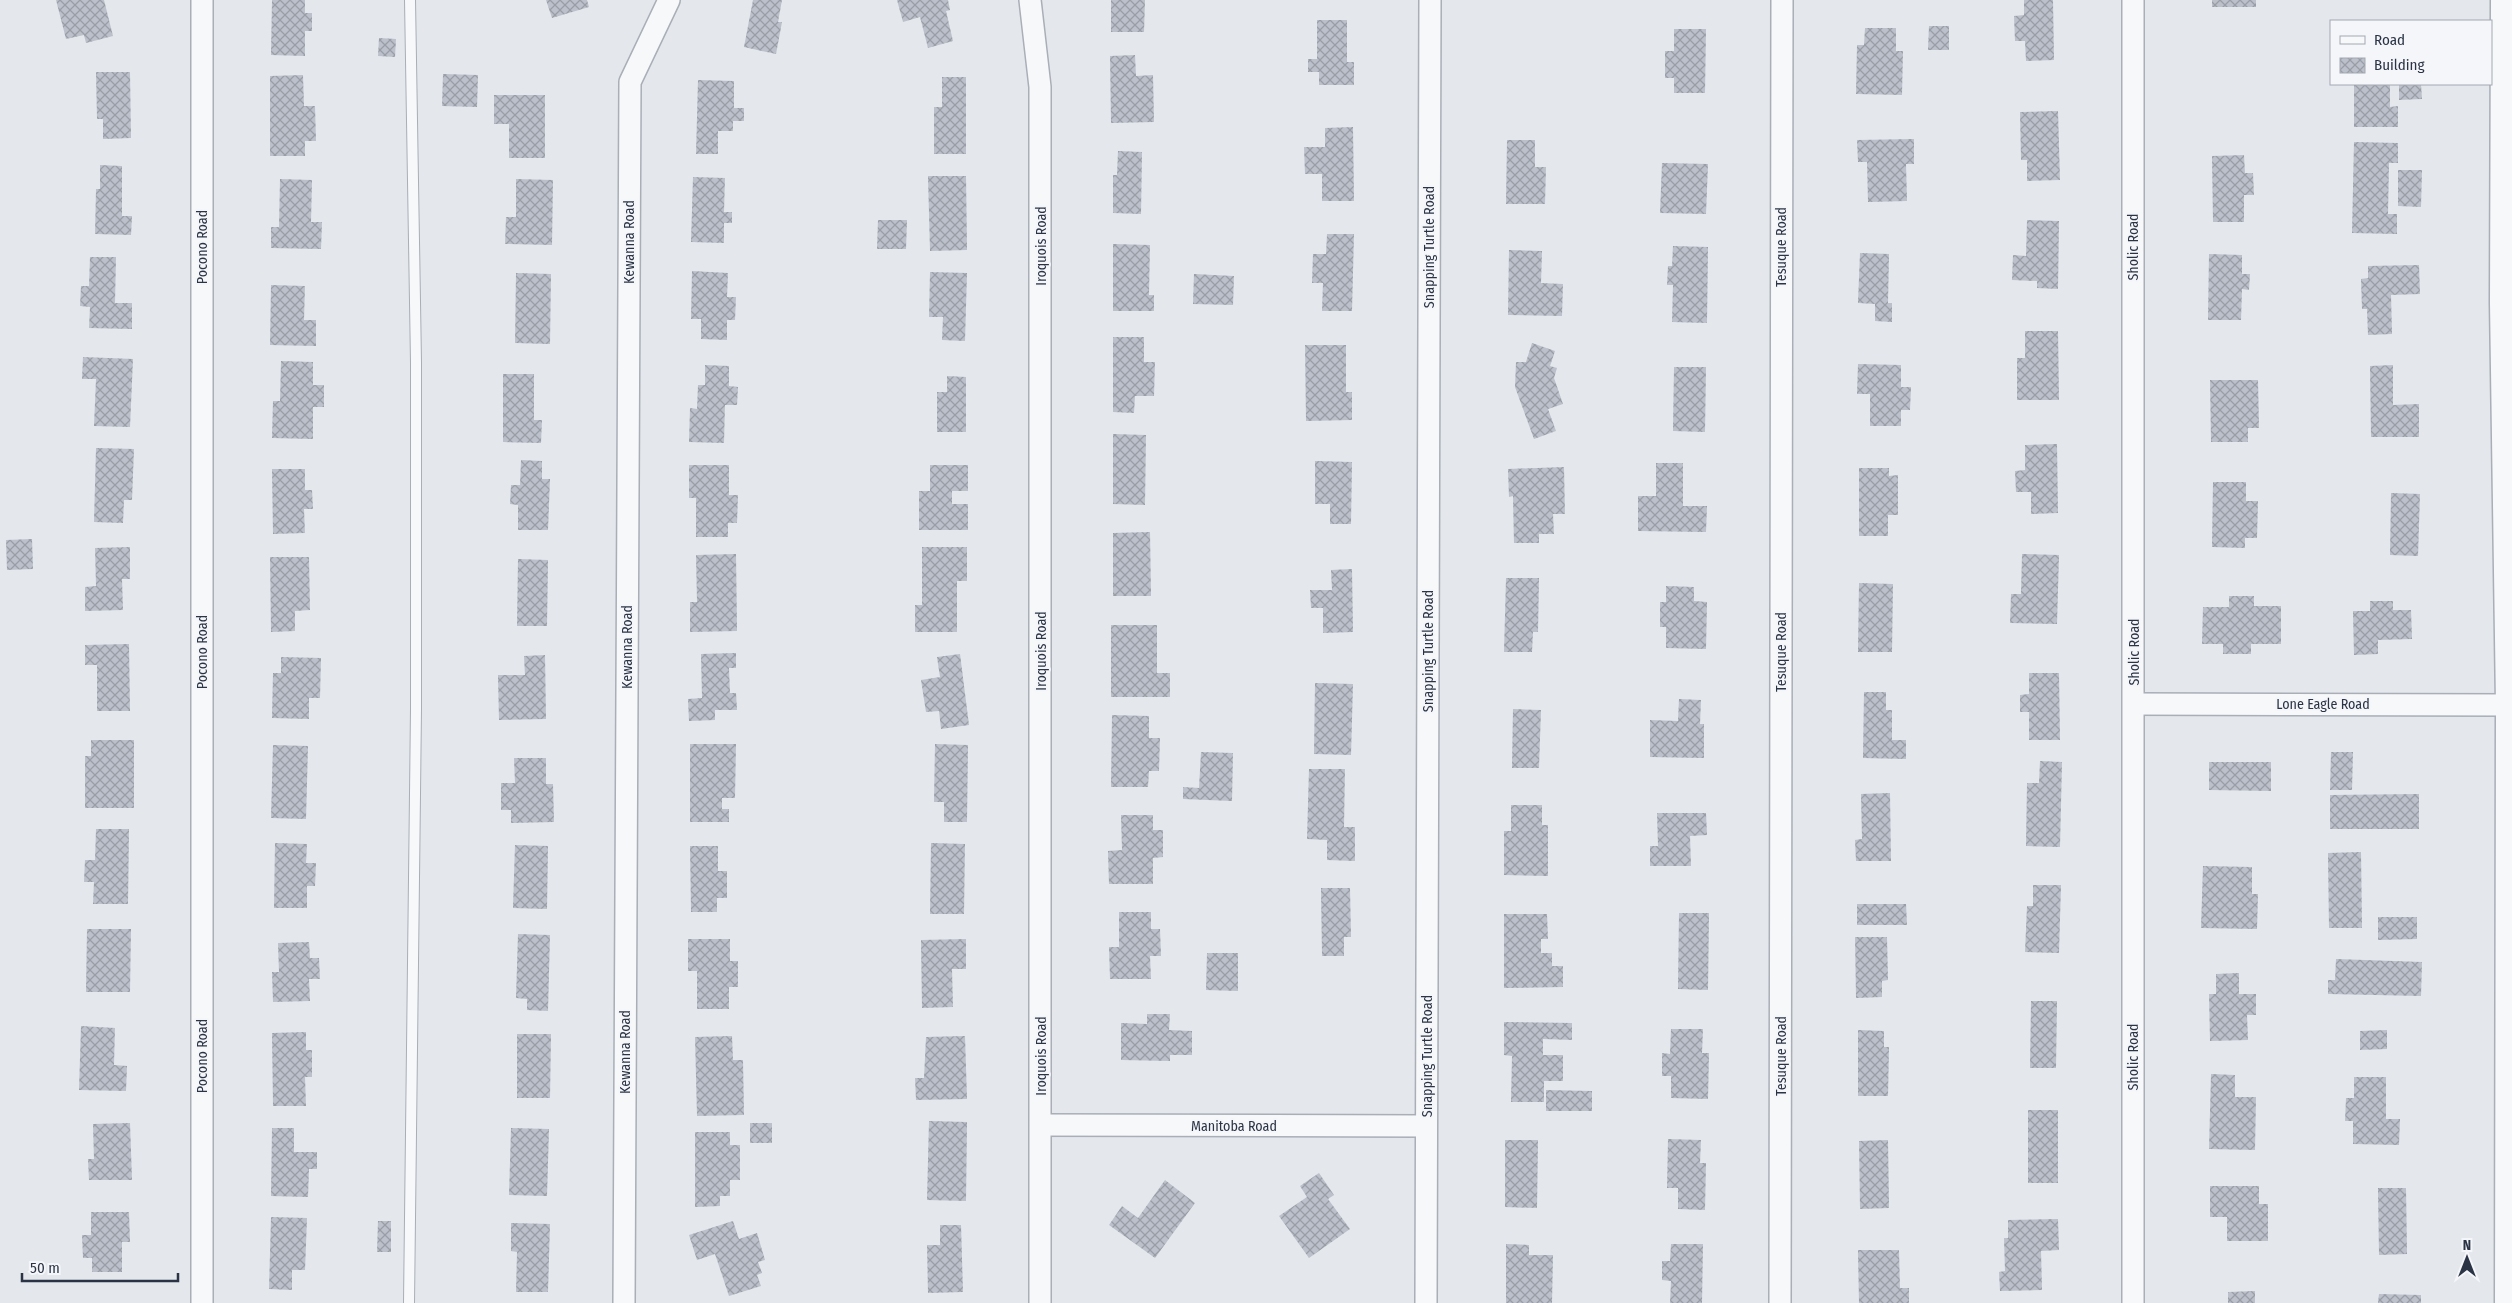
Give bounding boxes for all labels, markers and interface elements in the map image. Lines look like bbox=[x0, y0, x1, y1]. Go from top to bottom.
legend bbox=[2330, 20, 2492, 85]
text: Road bbox=[2374, 31, 2405, 49]
text: Building bbox=[2374, 56, 2425, 74]
street label: Snapping Turtle Road bbox=[1421, 186, 1438, 308]
street label: Kewanna Road bbox=[621, 200, 638, 284]
street label: Iroquois Road bbox=[1033, 206, 1050, 286]
street label: Tesuque Road bbox=[1773, 207, 1790, 287]
street label: Pocono Road bbox=[194, 210, 211, 284]
street label: Sholic Road bbox=[2125, 213, 2142, 281]
street label: Snapping Turtle Road bbox=[1420, 590, 1437, 712]
street label: Kewanna Road bbox=[619, 605, 636, 689]
street label: Iroquois Road bbox=[1033, 611, 1050, 691]
street label: Tesuque Road bbox=[1773, 612, 1790, 692]
street label: Pocono Road bbox=[194, 615, 211, 689]
street label: Sholic Road bbox=[2126, 618, 2143, 686]
street label: Lone Eagle Road bbox=[2276, 696, 2370, 713]
street label: Snapping Turtle Road bbox=[1419, 995, 1436, 1117]
street label: Kewanna Road bbox=[617, 1010, 634, 1094]
street label: Iroquois Road bbox=[1033, 1016, 1050, 1096]
street label: Tesuque Road bbox=[1773, 1016, 1790, 1096]
street label: Pocono Road bbox=[194, 1019, 211, 1093]
street label: Sholic Road bbox=[2125, 1023, 2142, 1091]
street label: Manitoba Road bbox=[1191, 1118, 1277, 1135]
north arrow bbox=[2442, 1233, 2492, 1283]
text: N bbox=[2463, 1237, 2471, 1254]
scale bar bbox=[22, 1250, 179, 1282]
text: 50 m bbox=[30, 1259, 60, 1277]

